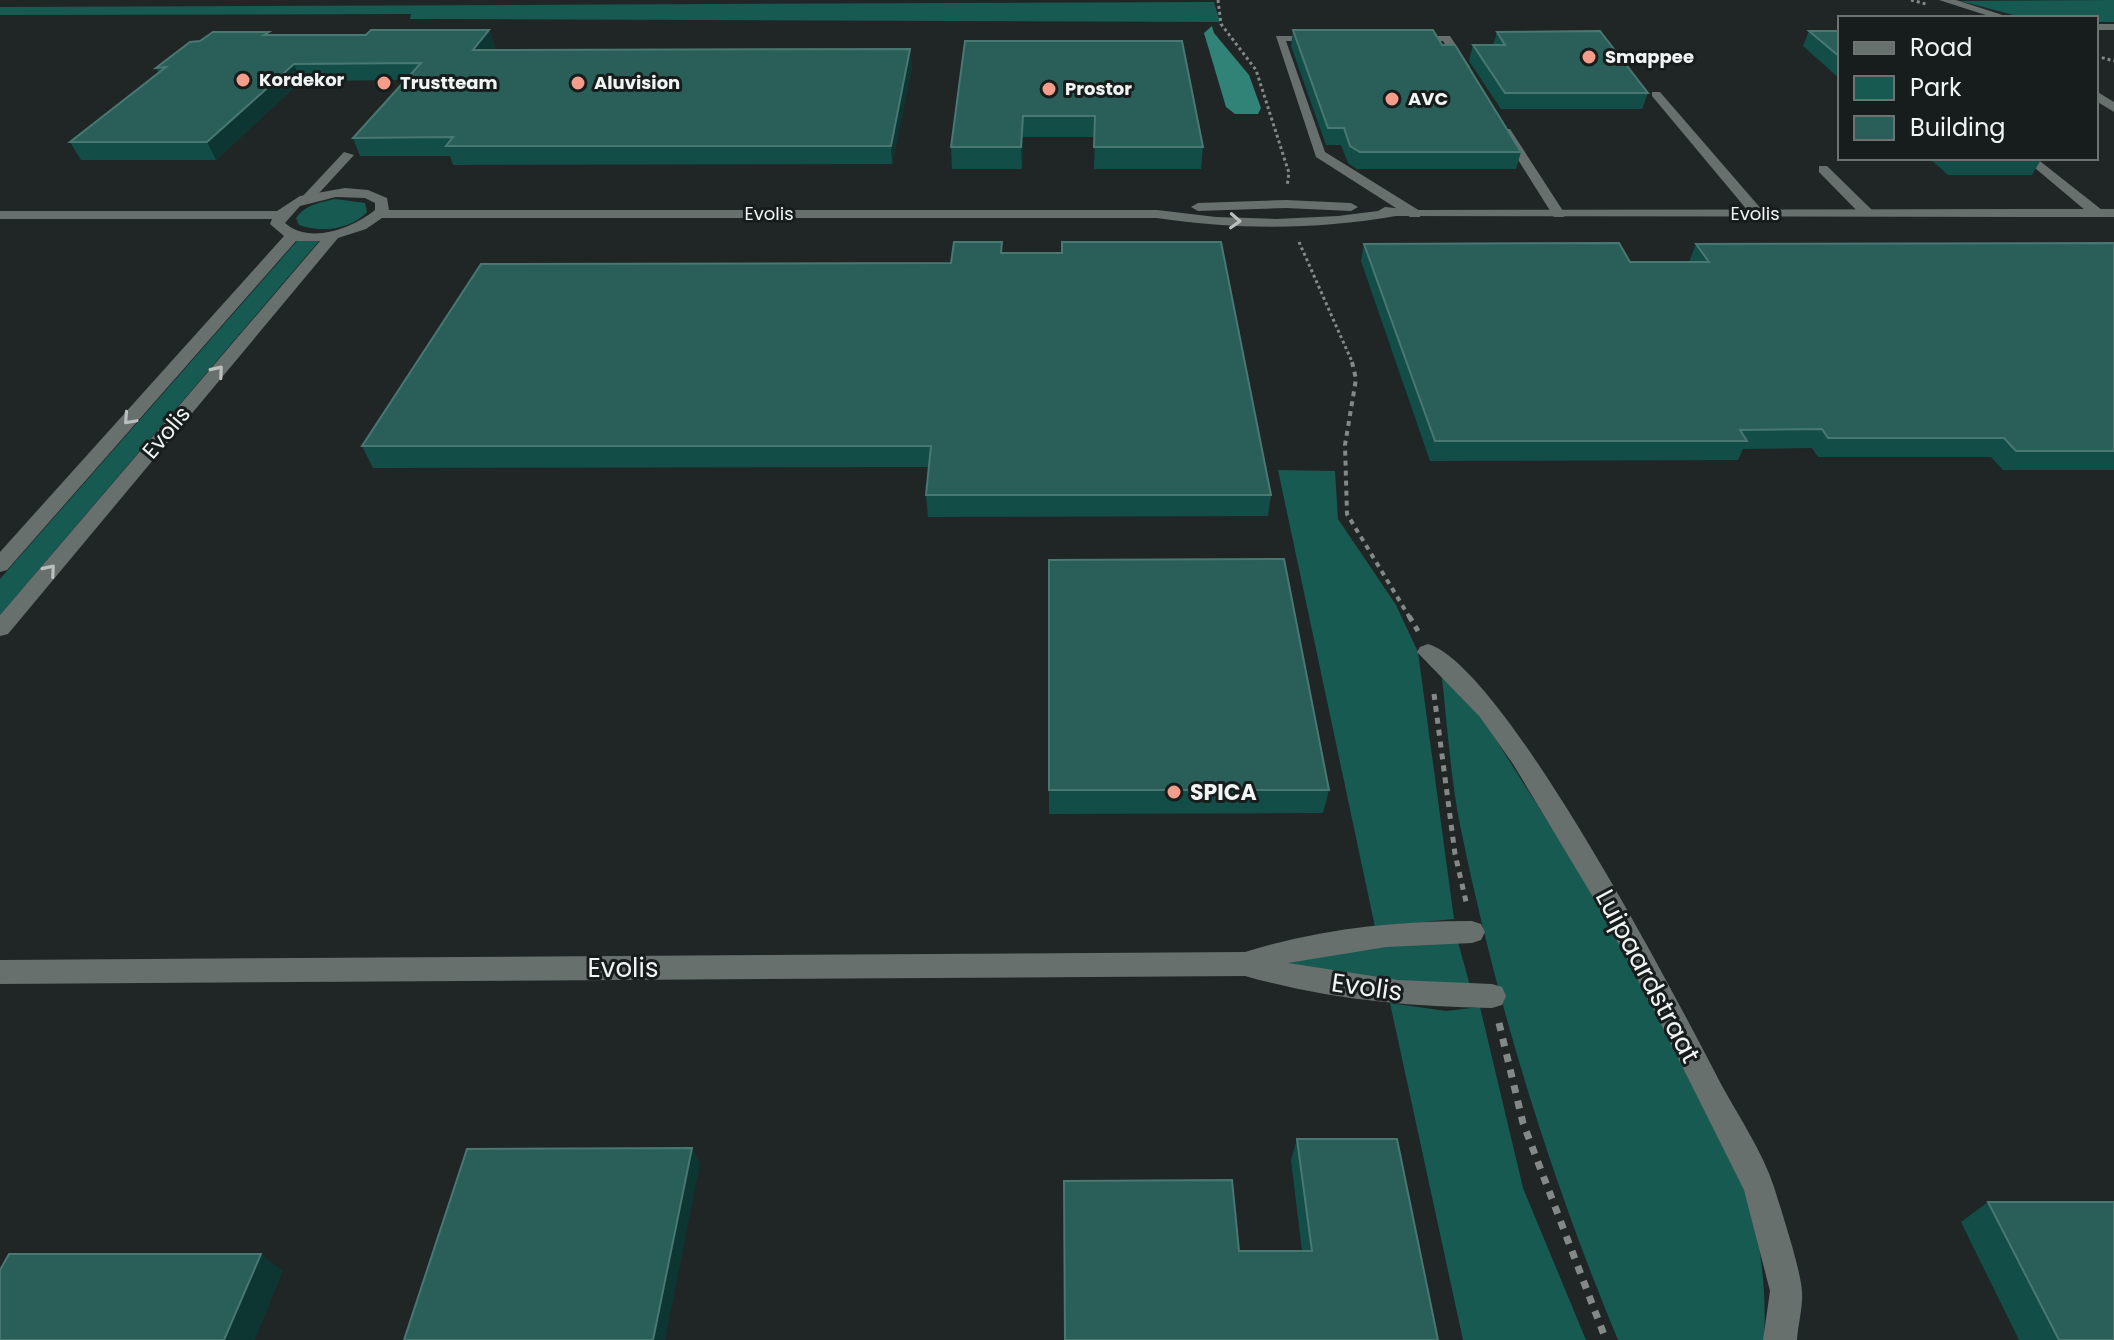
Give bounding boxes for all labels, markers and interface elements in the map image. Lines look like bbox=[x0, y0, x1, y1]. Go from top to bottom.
legend bbox=[1838, 16, 2098, 160]
text: Road bbox=[1910, 31, 1972, 64]
place label: Smappee bbox=[1605, 44, 1694, 69]
marker: Smappee bbox=[1580, 48, 1598, 66]
place label: Kordekor bbox=[259, 67, 345, 92]
place label: Trustteam bbox=[400, 70, 498, 95]
place label: Aluvision bbox=[594, 70, 680, 95]
marker: Kordekor bbox=[234, 71, 252, 89]
text: Park bbox=[1910, 71, 1962, 104]
marker: Trustteam bbox=[375, 74, 393, 92]
marker: Aluvision bbox=[569, 74, 587, 92]
place label: Prostor bbox=[1065, 76, 1132, 101]
marker: Prostor bbox=[1040, 80, 1058, 98]
place label: AVC bbox=[1408, 86, 1448, 111]
marker: AVC bbox=[1383, 90, 1401, 108]
text: Building bbox=[1910, 111, 2006, 144]
street label: Evolis bbox=[744, 201, 794, 226]
street label: Evolis bbox=[1730, 201, 1780, 226]
one-way arrow bbox=[1229, 212, 1242, 229]
one-way arrow bbox=[208, 366, 223, 380]
street label: Evolis bbox=[135, 399, 198, 465]
one-way arrow bbox=[125, 410, 139, 425]
one-way arrow bbox=[40, 564, 55, 579]
place label: SPICA bbox=[1190, 777, 1257, 808]
marker: SPICA bbox=[1165, 783, 1183, 801]
street label: Luipaardstraat bbox=[1587, 883, 1709, 1069]
street label: Evolis bbox=[588, 950, 658, 986]
street label: Evolis bbox=[1329, 964, 1405, 1010]

